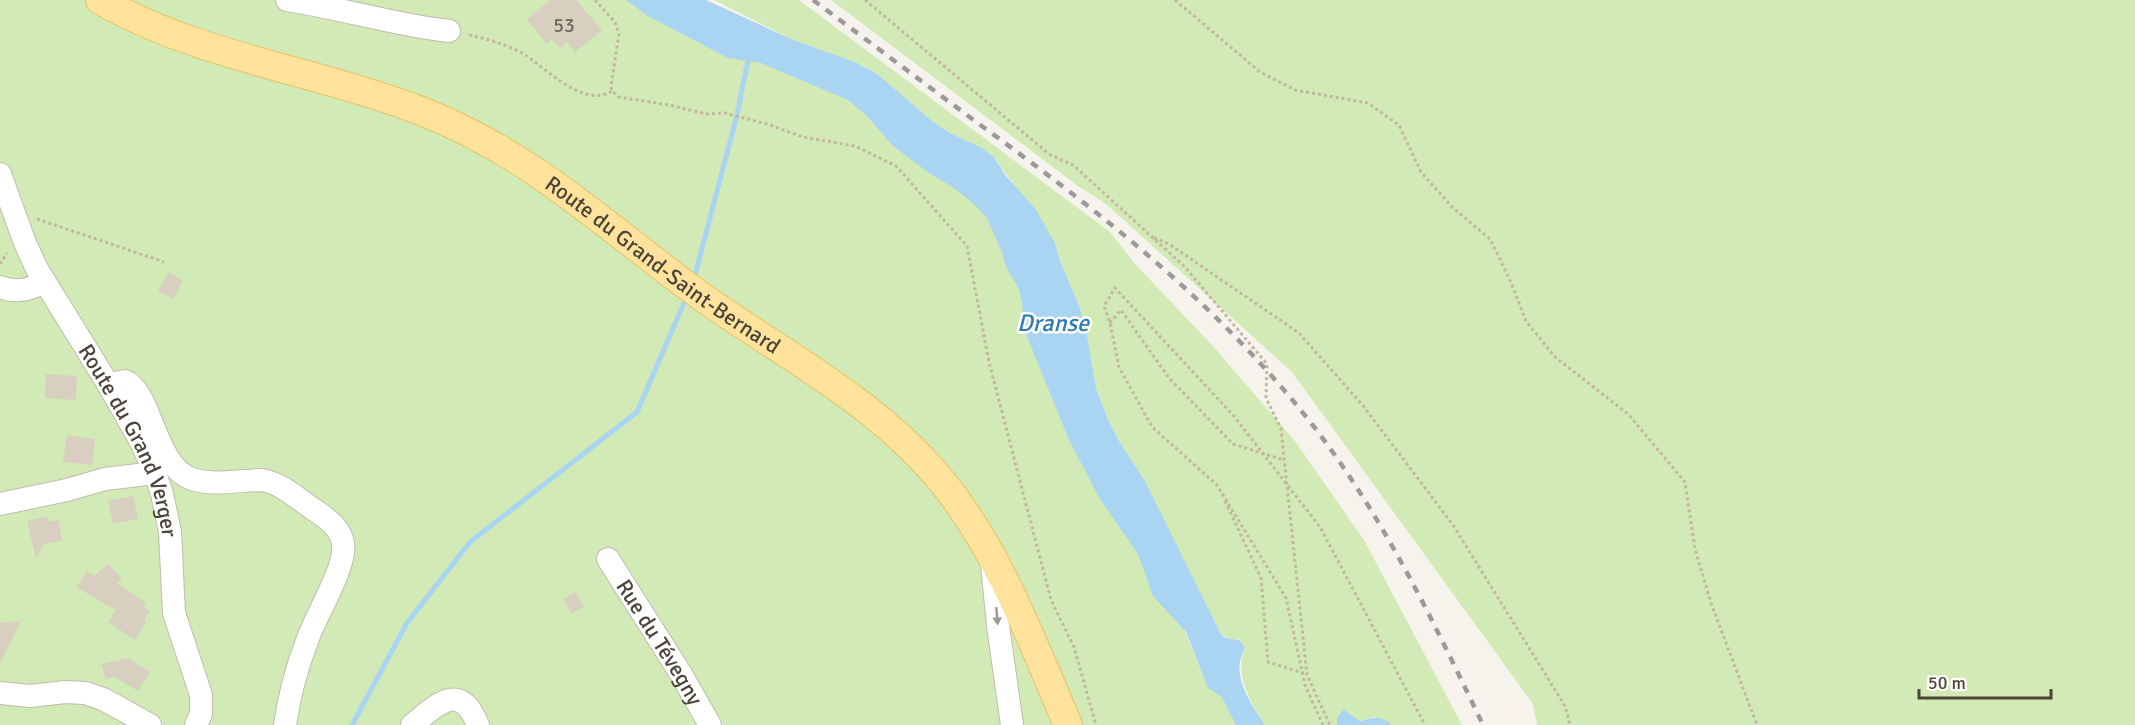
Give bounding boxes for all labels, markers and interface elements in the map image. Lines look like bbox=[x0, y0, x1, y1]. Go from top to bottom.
house number: 53 bbox=[553, 13, 575, 38]
street label: Route du Grand-Saint-Bernard bbox=[540, 170, 786, 360]
water label: Dranse bbox=[1017, 308, 1090, 338]
street label: Route du Grand Verger bbox=[73, 339, 183, 537]
street label: Rue du Tévegny bbox=[610, 574, 709, 711]
one-way arrow bbox=[992, 607, 1002, 626]
scale bar bbox=[1919, 662, 2051, 700]
text: 50 m bbox=[1928, 672, 1966, 694]

